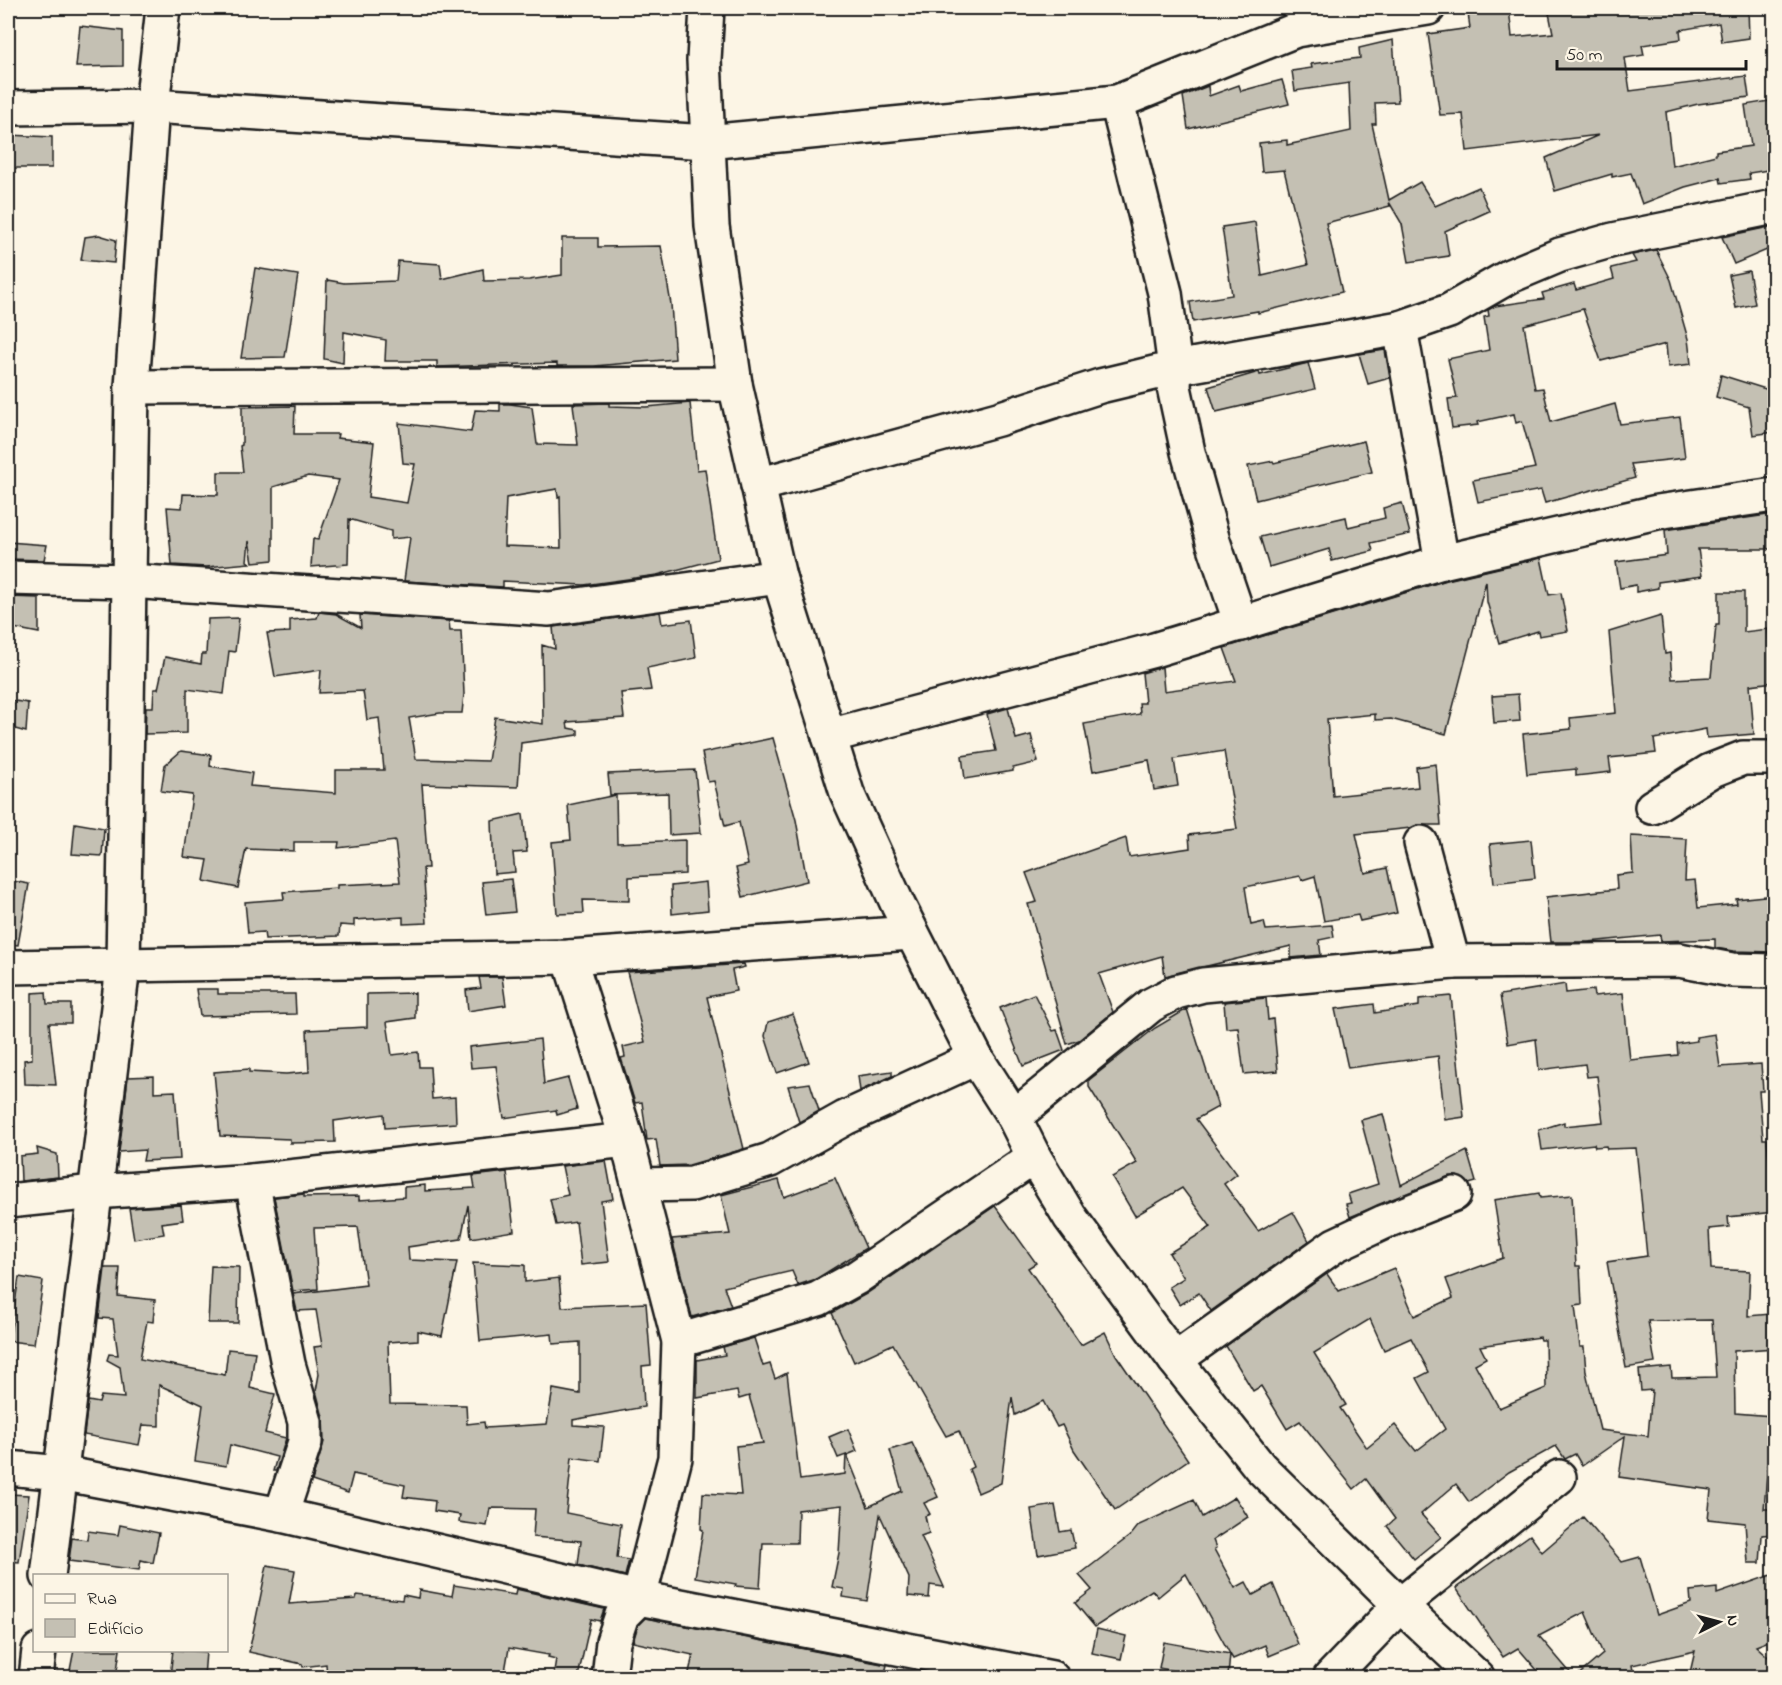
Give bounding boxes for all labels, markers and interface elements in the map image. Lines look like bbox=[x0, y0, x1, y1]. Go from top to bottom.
scale bar bbox=[1557, 33, 1746, 71]
text: 50 m bbox=[1566, 43, 1603, 69]
legend bbox=[33, 1574, 228, 1652]
text: Rua bbox=[87, 1587, 117, 1613]
north arrow bbox=[1689, 1592, 1749, 1652]
text: N bbox=[1719, 1614, 1744, 1627]
text: Edifício bbox=[87, 1617, 143, 1643]

